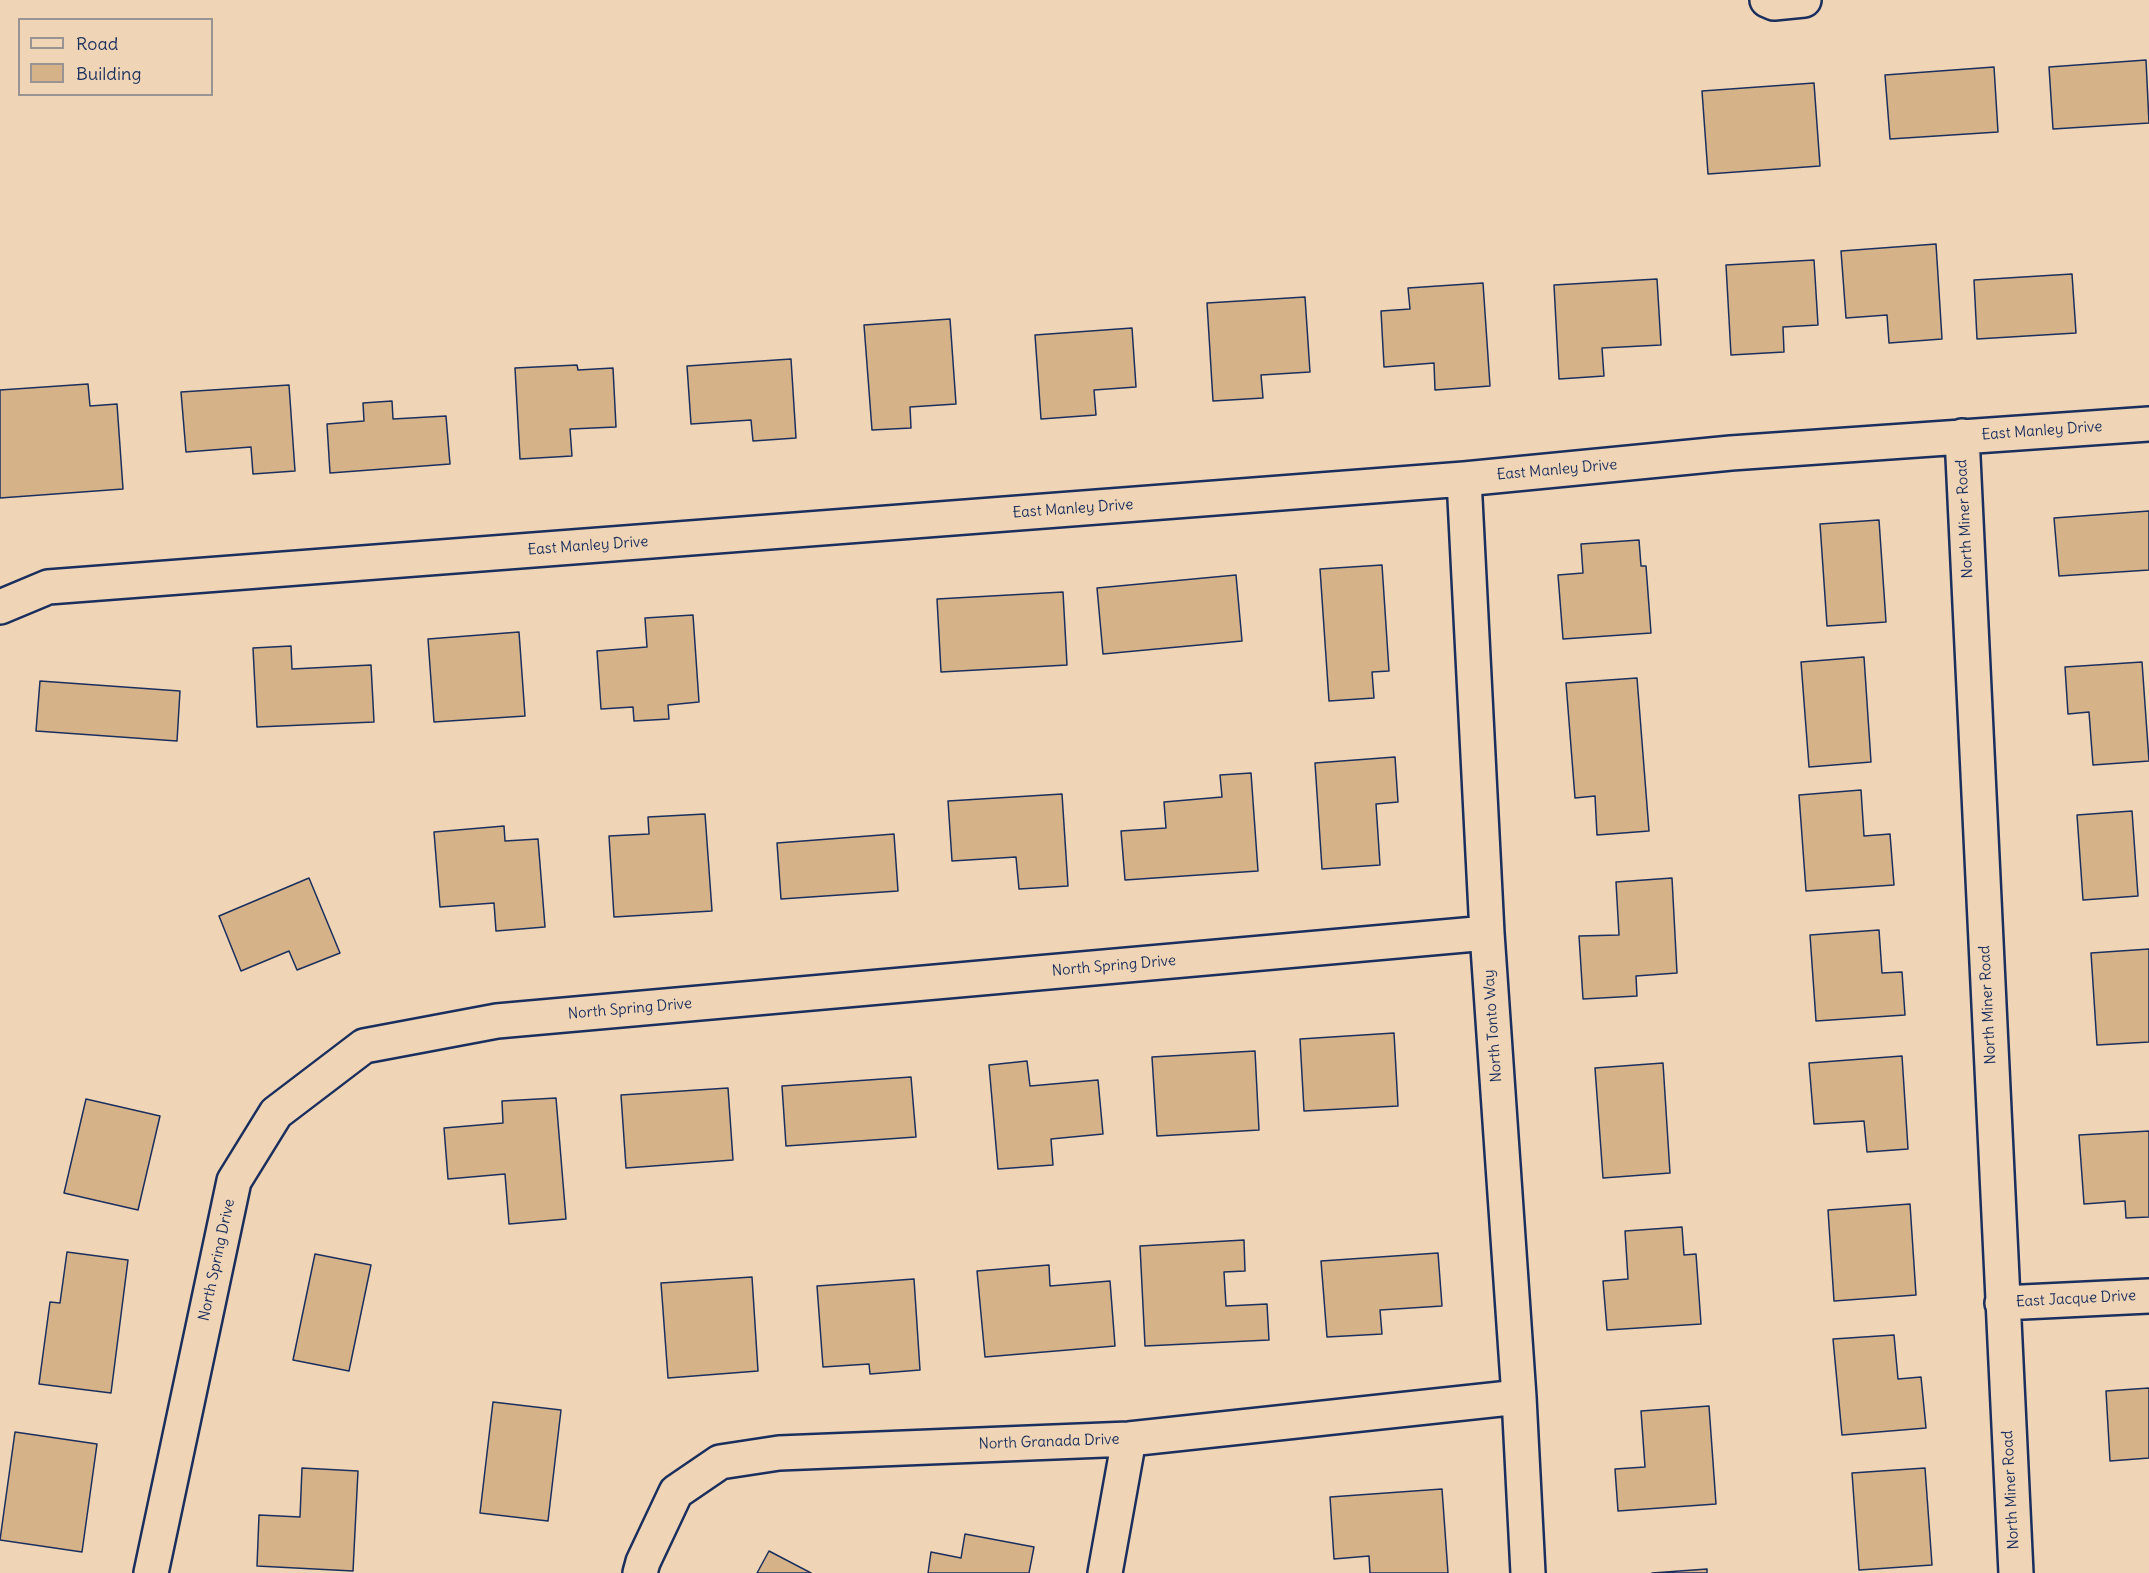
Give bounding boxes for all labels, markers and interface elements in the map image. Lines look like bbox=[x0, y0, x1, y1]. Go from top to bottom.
legend bbox=[18, 18, 213, 96]
text: Road bbox=[76, 32, 118, 55]
text: Building bbox=[76, 62, 141, 85]
street label: East Manley Drive bbox=[1981, 418, 2103, 444]
street label: East Manley Drive bbox=[1496, 456, 1618, 484]
street label: North Miner Road bbox=[1953, 459, 1977, 579]
street label: East Manley Drive bbox=[1012, 496, 1134, 522]
street label: East Manley Drive bbox=[527, 533, 649, 559]
street label: North Miner Road bbox=[1976, 945, 2000, 1065]
street label: North Spring Drive bbox=[1051, 952, 1177, 980]
street label: North Tonto Way bbox=[1480, 969, 1506, 1083]
street label: North Spring Drive bbox=[567, 995, 693, 1023]
street label: North Spring Drive bbox=[195, 1197, 239, 1323]
street label: East Jacque Drive bbox=[2015, 1287, 2137, 1311]
street label: North Miner Road bbox=[1999, 1430, 2023, 1550]
street label: North Granada Drive bbox=[978, 1431, 1120, 1453]

